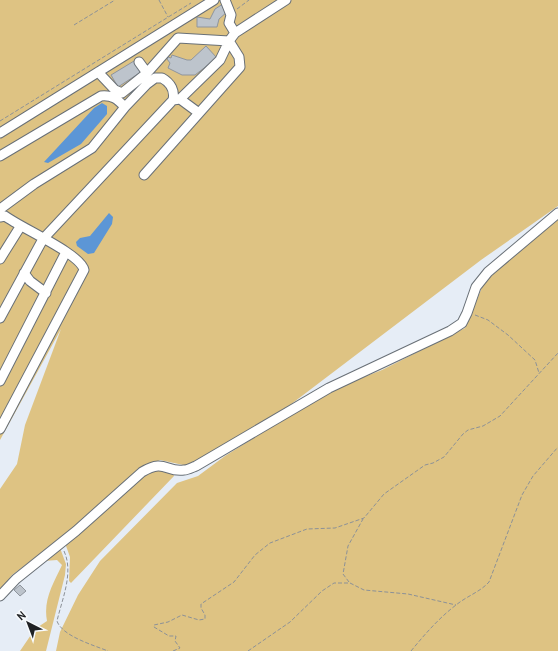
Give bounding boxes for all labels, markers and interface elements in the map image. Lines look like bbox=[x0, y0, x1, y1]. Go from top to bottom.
north arrow bbox=[8, 603, 48, 643]
text: N bbox=[14, 608, 29, 623]

